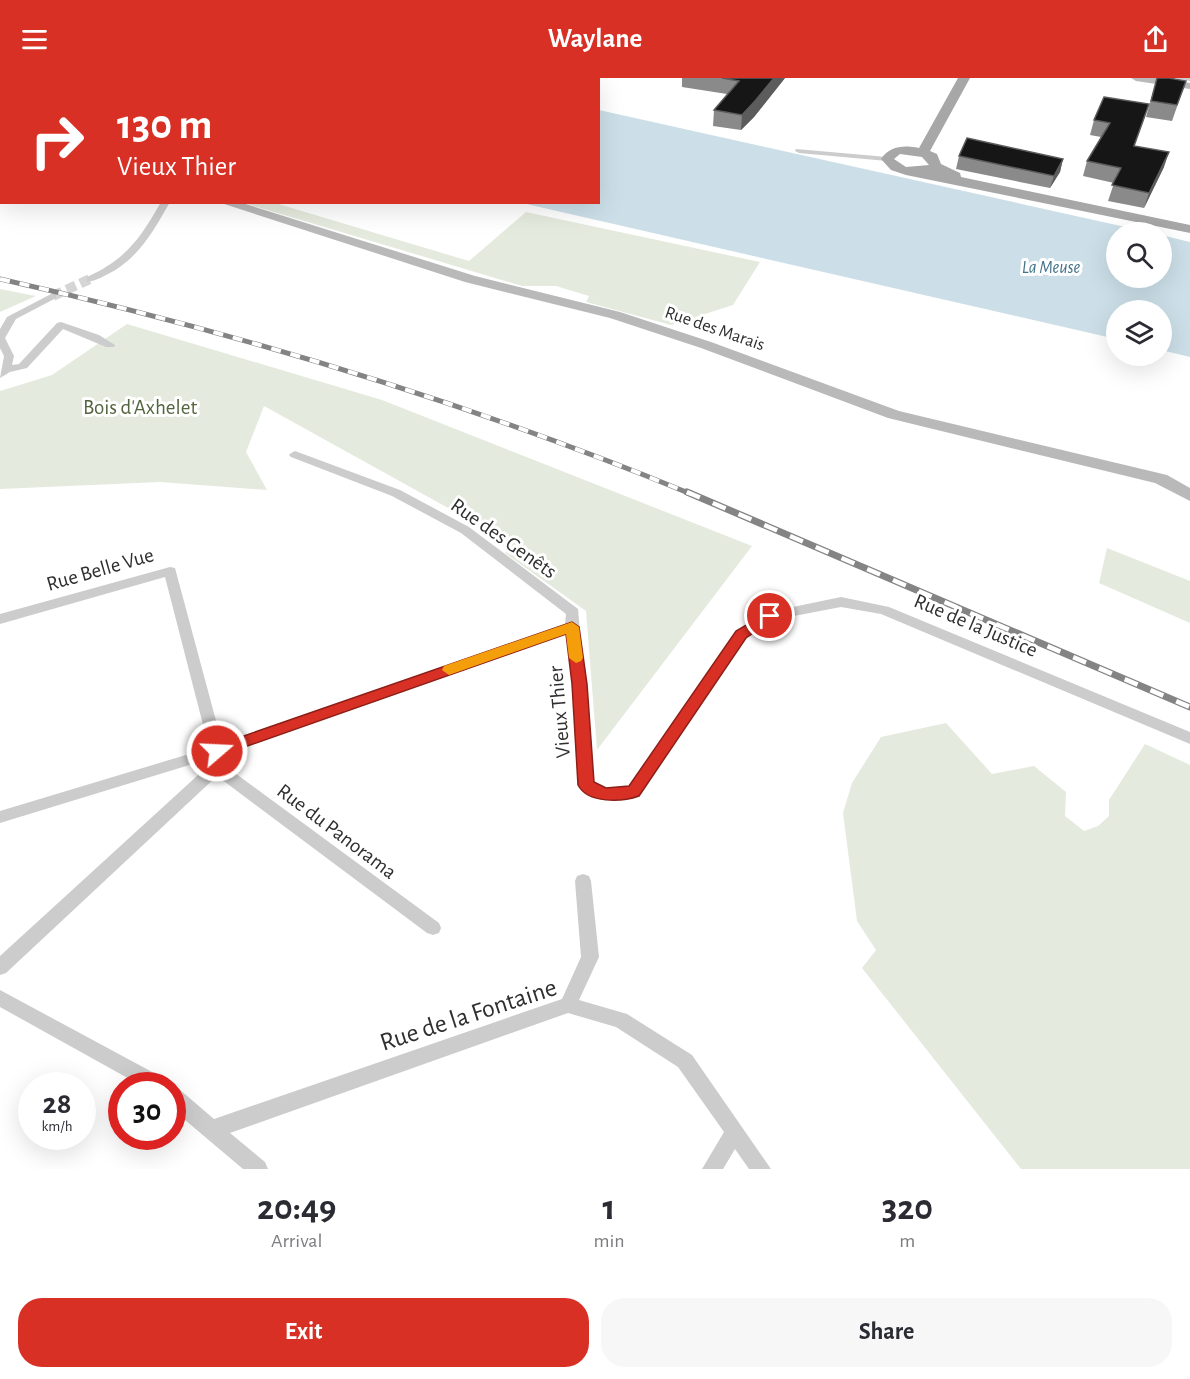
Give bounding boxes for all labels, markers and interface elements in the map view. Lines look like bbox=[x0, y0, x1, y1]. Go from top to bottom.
icon: menu bbox=[18, 23, 51, 56]
icon: share bbox=[1139, 23, 1172, 56]
text: Waylane bbox=[548, 25, 642, 52]
icon: right bbox=[18, 102, 96, 180]
text: 130 m bbox=[117, 104, 212, 146]
text: Vieux Thier bbox=[117, 153, 236, 180]
map controls bbox=[1106, 222, 1172, 366]
button: search bbox=[1106, 222, 1172, 288]
water label: La Meuse bbox=[1022, 259, 1080, 277]
button: layers bbox=[1106, 300, 1172, 366]
street label: Rue des Marais bbox=[662, 303, 767, 354]
park label: Bois d'Axhelet bbox=[83, 397, 197, 418]
street label: Rue des Genêts bbox=[447, 494, 560, 582]
street label: Rue Belle Vue bbox=[44, 544, 156, 595]
pin bbox=[744, 590, 795, 641]
street label: Rue de la Justice bbox=[911, 590, 1041, 661]
icon: arrive bbox=[753, 599, 786, 632]
street label: Vieux Thier bbox=[545, 665, 574, 759]
position arrow bbox=[185, 719, 249, 783]
street label: Rue du Panorama bbox=[273, 780, 401, 883]
street label: Rue de la Fontaine bbox=[377, 974, 560, 1056]
speed limit sign: 30 bbox=[108, 1072, 186, 1150]
text: 28 bbox=[43, 1089, 71, 1119]
text: km/h bbox=[42, 1119, 72, 1134]
text: 20:49 bbox=[257, 1190, 336, 1226]
text: 1 bbox=[603, 1190, 616, 1226]
text: 320 bbox=[882, 1190, 933, 1226]
text: Arrival bbox=[271, 1231, 322, 1251]
text: min bbox=[594, 1231, 625, 1251]
text: m bbox=[899, 1231, 915, 1251]
button: Exit bbox=[18, 1298, 589, 1367]
button: Share bbox=[601, 1298, 1172, 1367]

